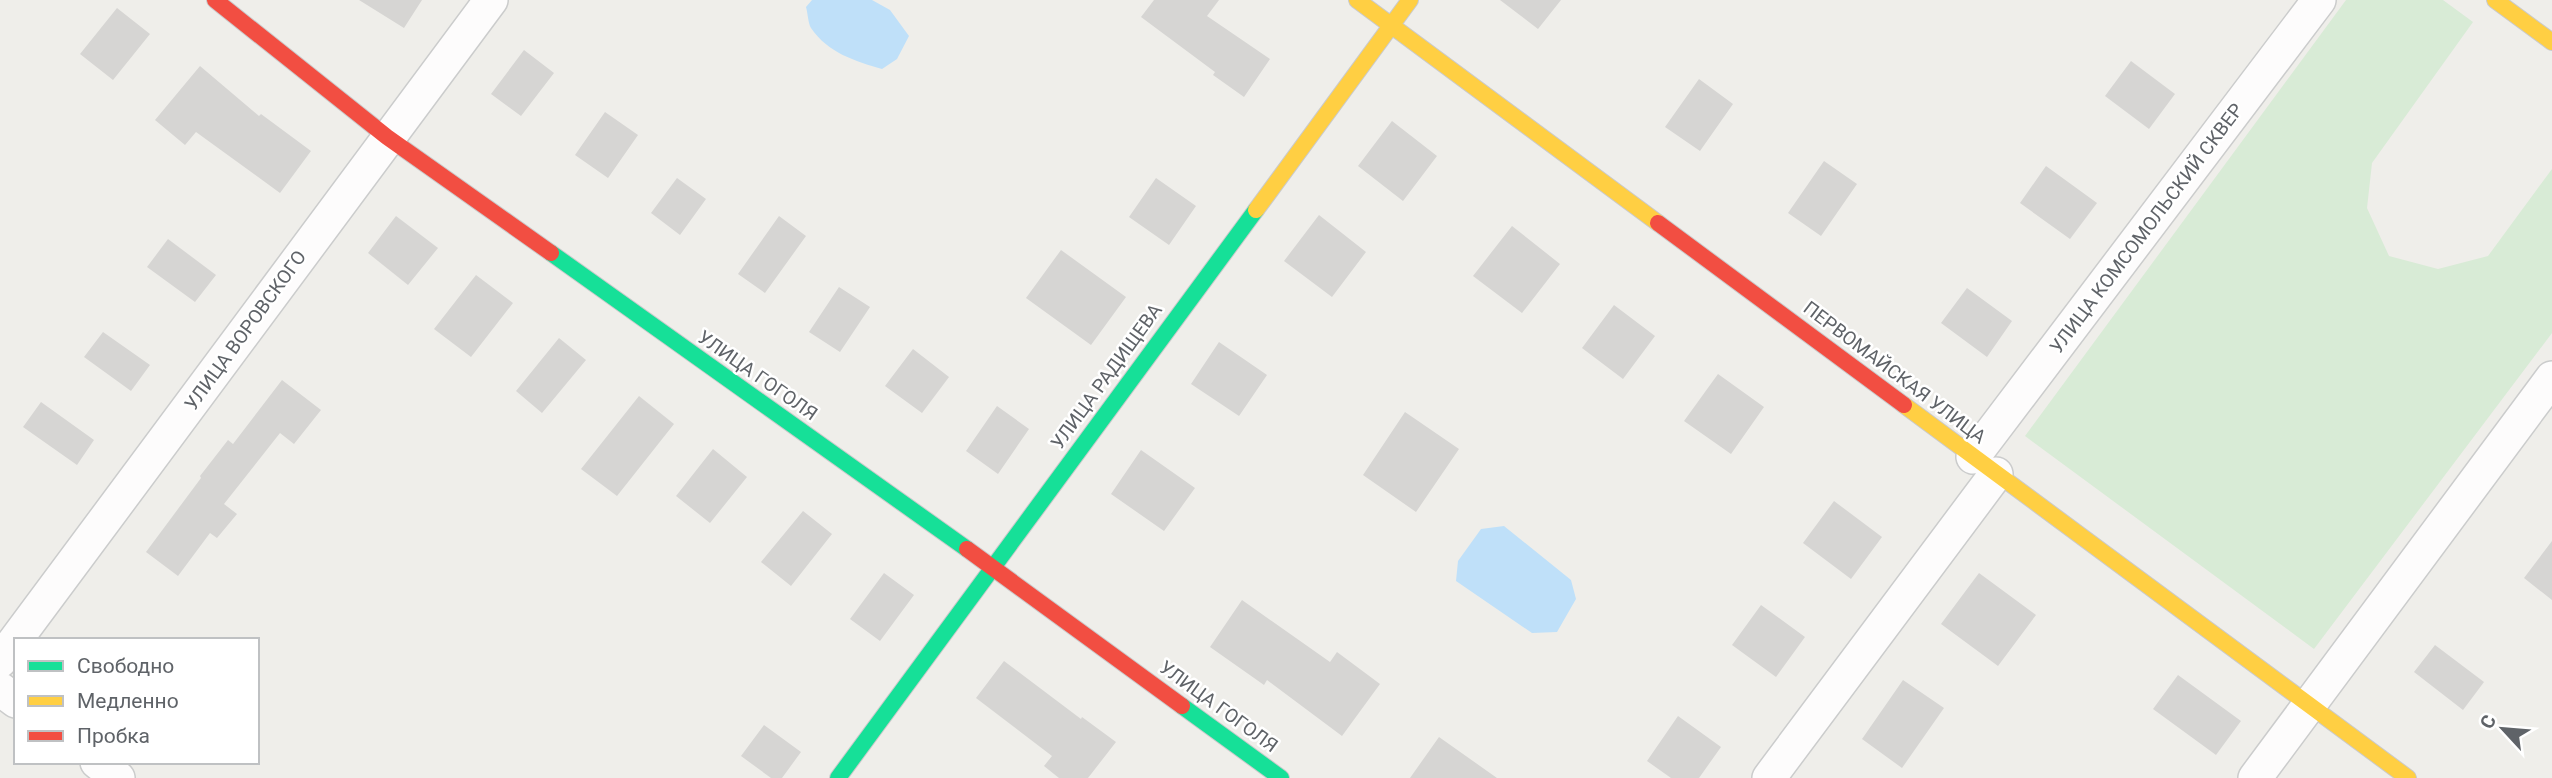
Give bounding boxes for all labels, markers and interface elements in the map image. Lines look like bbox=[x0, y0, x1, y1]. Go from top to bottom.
street label: УЛИЦА КОМСОМОЛЬСКИЙ СКВЕР bbox=[2045, 99, 2248, 358]
street label: УЛИЦА ВОРОВСКОГО bbox=[180, 246, 311, 415]
street label: ПЕРВОМАЙСКАЯ УЛИЦА bbox=[1799, 296, 1991, 449]
street label: УЛИЦА РАДИЩЕВА bbox=[1046, 299, 1167, 454]
street label: УЛИЦА ГОГОЛЯ bbox=[693, 326, 822, 425]
legend bbox=[14, 638, 259, 764]
text: Свободно bbox=[77, 654, 174, 678]
street label: УЛИЦА ГОГОЛЯ bbox=[1155, 656, 1282, 757]
text: Медленно bbox=[77, 689, 179, 713]
north arrow bbox=[2468, 694, 2538, 764]
text: С bbox=[2475, 711, 2501, 732]
text: Пробка bbox=[77, 724, 150, 748]

